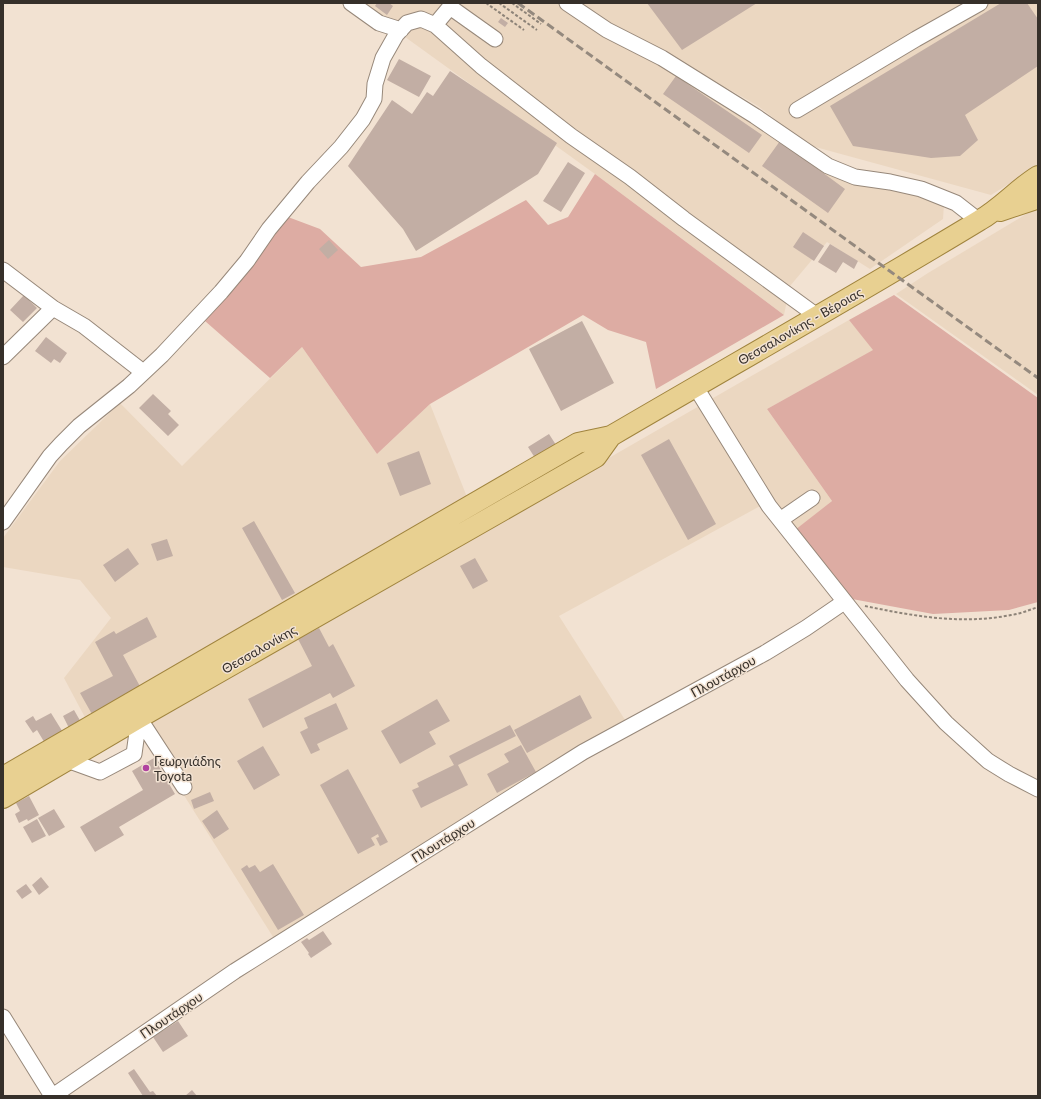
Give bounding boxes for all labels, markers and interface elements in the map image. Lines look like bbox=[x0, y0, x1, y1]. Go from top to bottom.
street label: Θεσσαλονίκης - Βέροιας bbox=[735, 284, 865, 368]
street label: Θεσσαλονίκης bbox=[219, 621, 299, 677]
street label: Πλουτάρχου bbox=[688, 652, 758, 700]
place label: Γεωργιάδης Toyota bbox=[154, 753, 221, 784]
marker: Γεωργιάδης Toyota bbox=[141, 763, 151, 773]
street label: Πλουτάρχου bbox=[408, 814, 478, 866]
street label: Πλουτάρχου bbox=[137, 988, 205, 1042]

